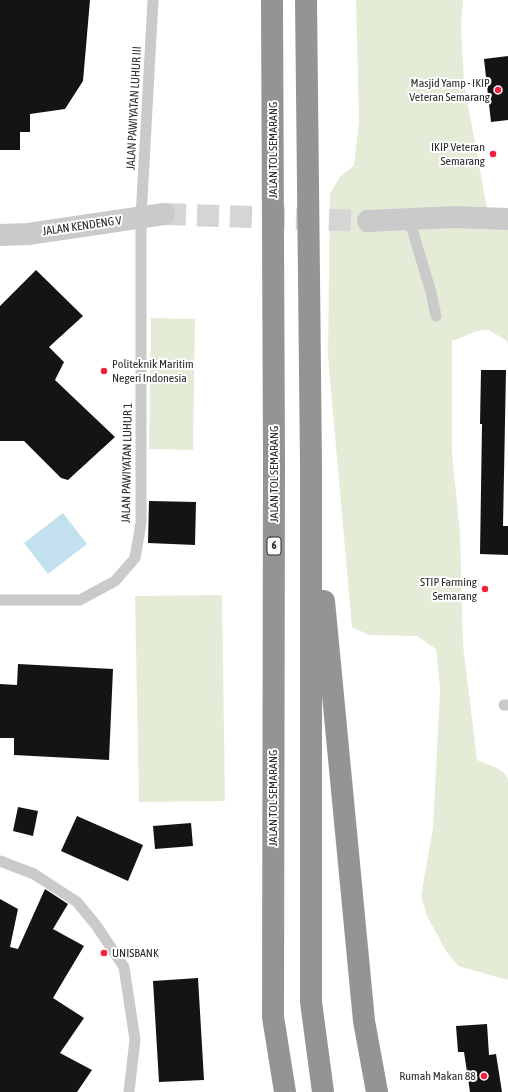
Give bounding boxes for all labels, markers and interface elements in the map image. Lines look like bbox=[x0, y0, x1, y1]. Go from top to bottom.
street label: JALAN PAWIYATAN LUHUR III bbox=[124, 46, 144, 170]
place label: Masjid Yamp - IKIP Veteran Semarang bbox=[409, 76, 490, 104]
marker: Masjid Yamp - IKIP Veteran Semarang bbox=[493, 85, 503, 95]
street label: JALAN TOL SEMARANG bbox=[266, 102, 280, 198]
place label: IKIP Veteran Semarang bbox=[431, 140, 485, 168]
marker: IKIP Veteran Semarang bbox=[488, 149, 498, 159]
street label: JALAN KENDENG V bbox=[41, 213, 123, 239]
place label: Politeknik Maritim Negeri Indonesia bbox=[112, 357, 194, 385]
marker: Politeknik Maritim Negeri Indonesia bbox=[99, 366, 109, 376]
street label: JALAN PAWIYATAN LUHUR 1 bbox=[119, 403, 135, 523]
street label: JALAN TOL SEMARANG bbox=[267, 426, 281, 522]
road number: 6 bbox=[267, 537, 281, 555]
place label: STIP Farming Semarang bbox=[420, 575, 477, 603]
marker: STIP Farming Semarang bbox=[480, 584, 490, 594]
street label: JALAN TOL SEMARANG bbox=[266, 750, 280, 846]
place label: UNISBANK bbox=[112, 946, 159, 960]
marker: UNISBANK bbox=[99, 948, 109, 958]
place label: Rumah Makan 88 bbox=[399, 1069, 476, 1083]
marker: Rumah Makan 88 bbox=[479, 1071, 489, 1081]

